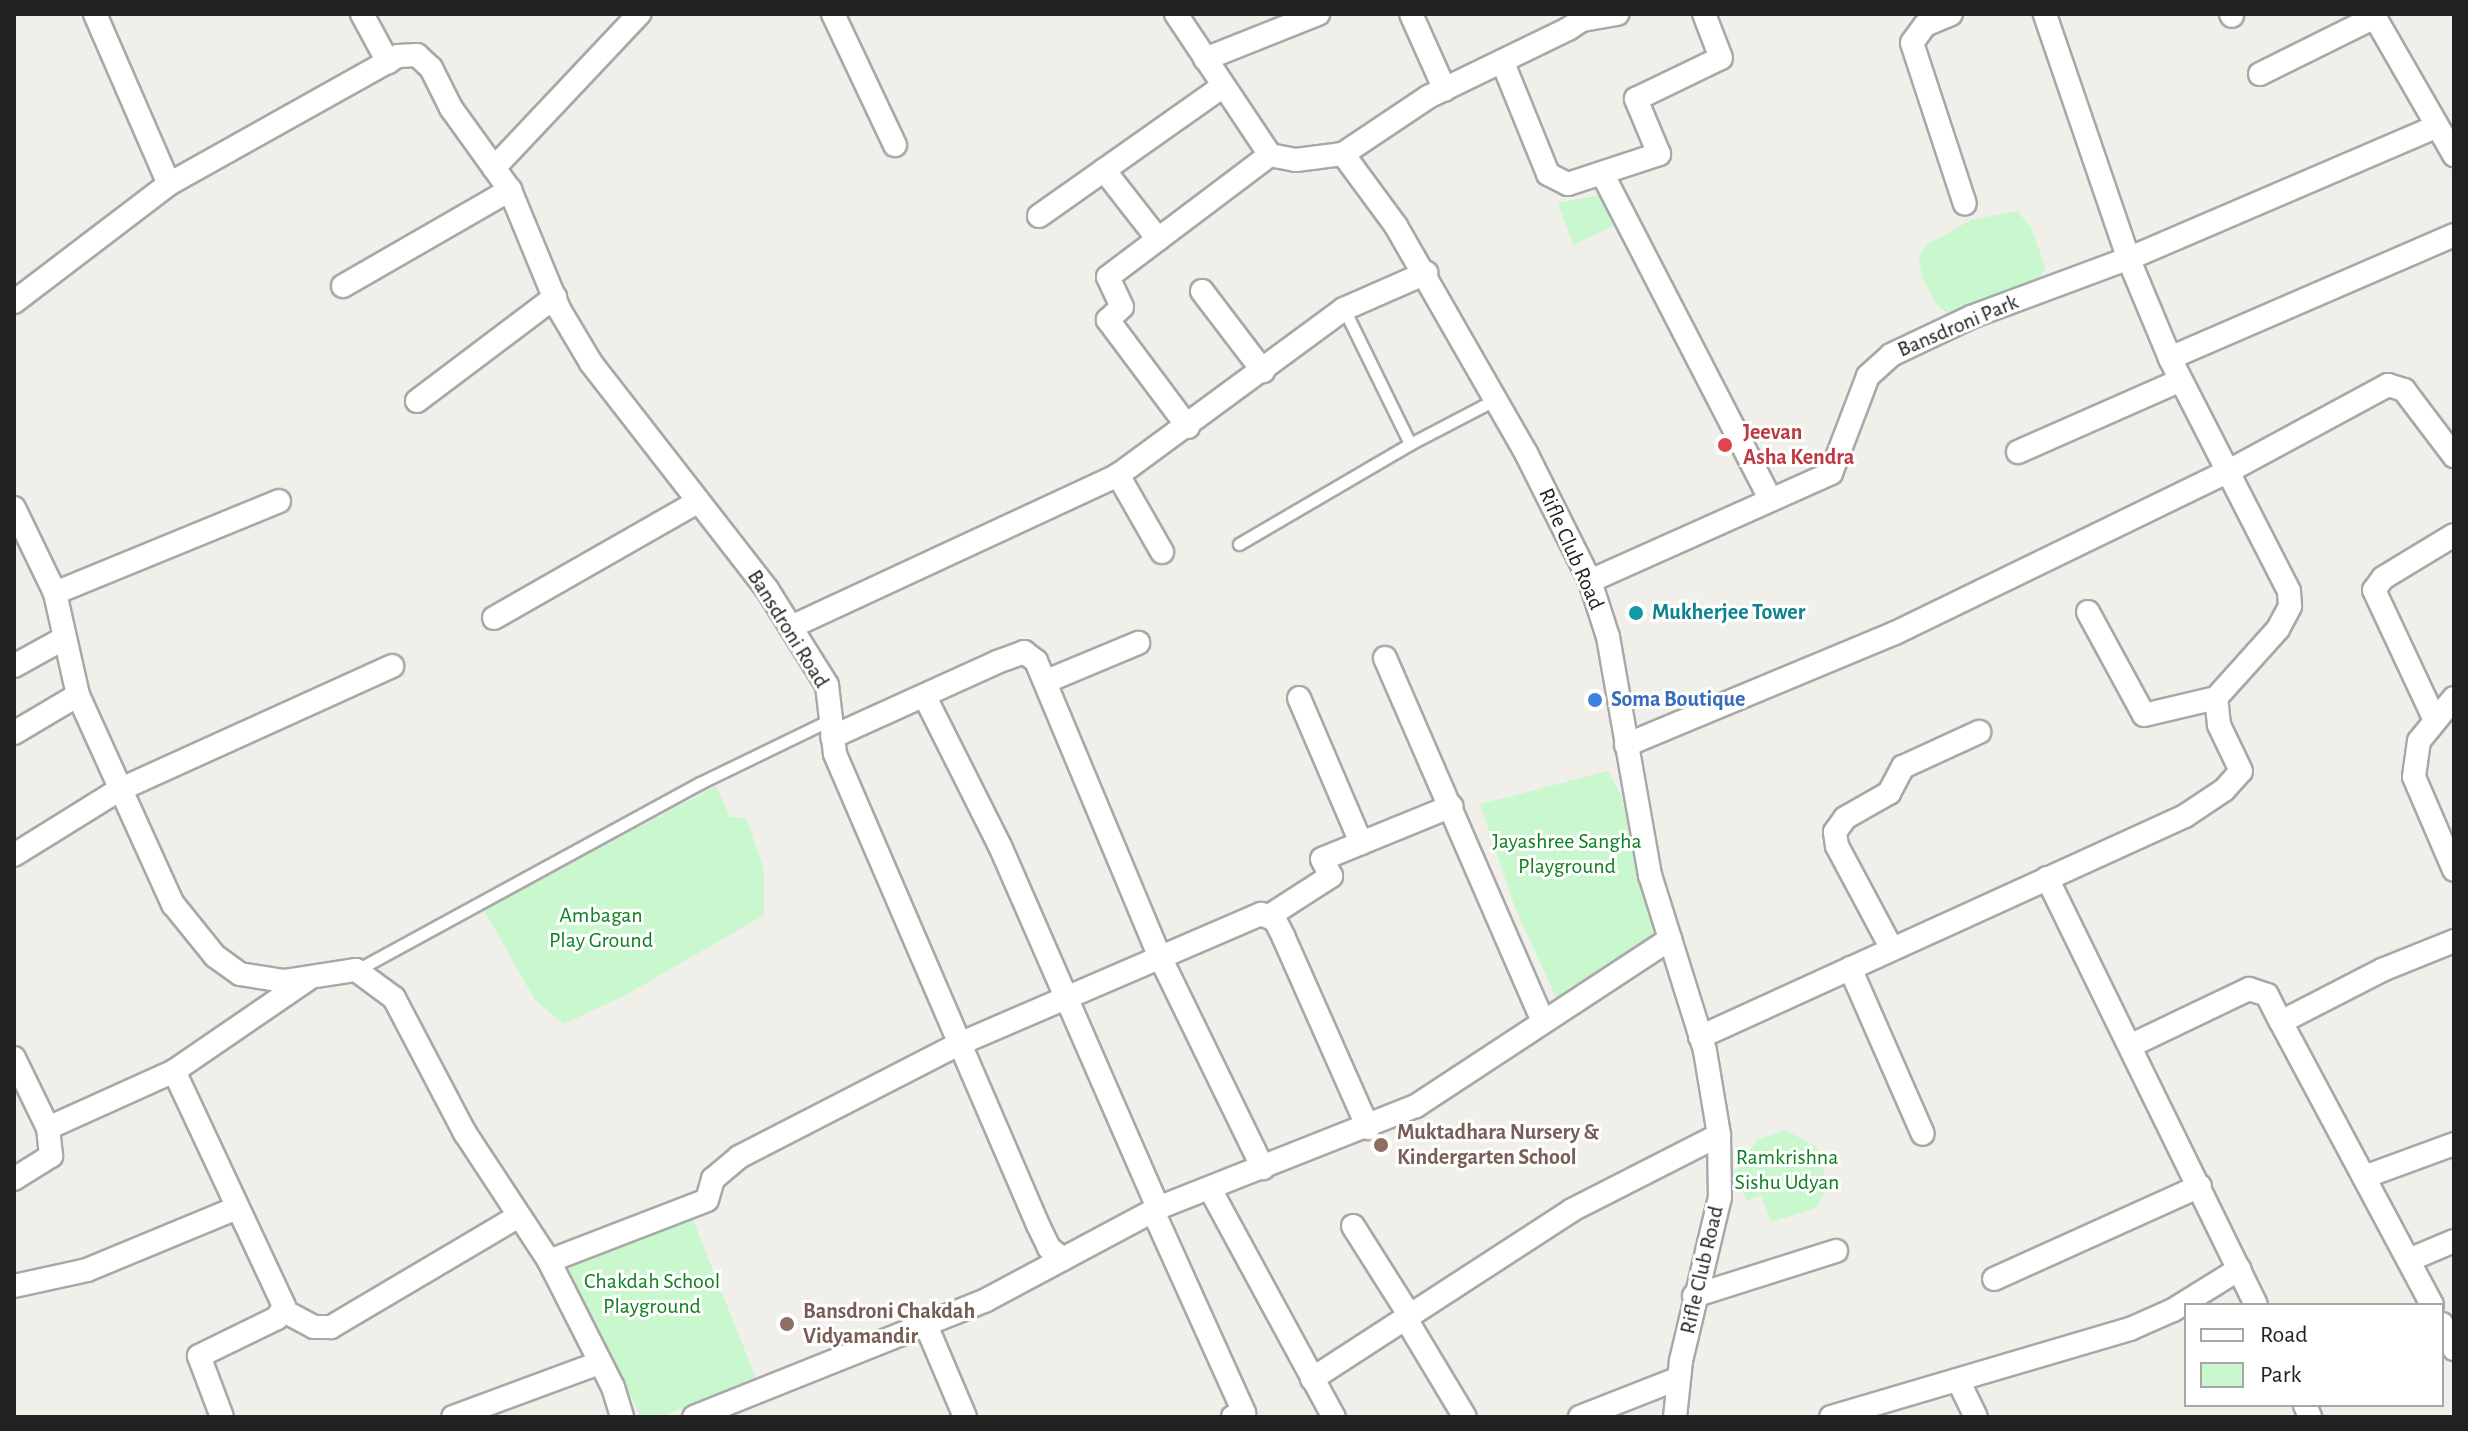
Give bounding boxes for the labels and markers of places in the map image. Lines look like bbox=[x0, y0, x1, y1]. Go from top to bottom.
place label: Jeevan Asha Kendra bbox=[1743, 419, 1854, 470]
marker: Jeevan Asha Kendra bbox=[1714, 434, 1736, 456]
place label: Mukherjee Tower bbox=[1652, 600, 1805, 626]
marker: Mukherjee Tower bbox=[1627, 604, 1645, 622]
place label: Soma Boutique bbox=[1611, 687, 1745, 713]
marker: Soma Boutique bbox=[1586, 691, 1604, 709]
place label: Muktadhara Nursery & Kindergarten School bbox=[1397, 1119, 1599, 1170]
marker: Muktadhara Nursery & Kindergarten School bbox=[1372, 1136, 1390, 1154]
place label: Bansdroni Chakdah Vidyamandir bbox=[803, 1298, 975, 1350]
marker: Bansdroni Chakdah Vidyamandir bbox=[778, 1315, 796, 1333]

